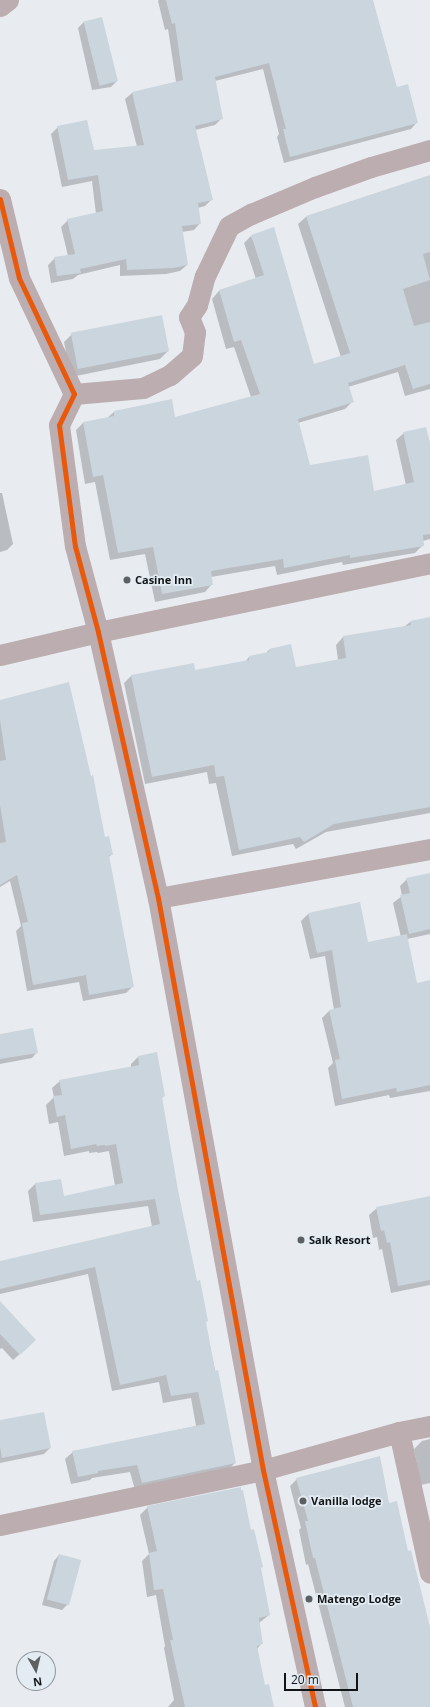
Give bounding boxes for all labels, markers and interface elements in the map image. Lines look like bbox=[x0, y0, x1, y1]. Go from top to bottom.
place label: Casine Inn bbox=[135, 573, 192, 587]
marker: Casine Inn bbox=[122, 575, 132, 585]
place label: Salk Resort bbox=[309, 1233, 371, 1247]
marker: Salk Resort bbox=[296, 1235, 306, 1245]
place label: Vanilla lodge bbox=[311, 1494, 381, 1508]
marker: Vanilla lodge bbox=[298, 1496, 308, 1506]
place label: Matengo Lodge bbox=[317, 1592, 401, 1606]
marker: Matengo Lodge bbox=[304, 1594, 314, 1604]
north arrow bbox=[16, 1651, 56, 1691]
scale bar bbox=[286, 1665, 360, 1691]
text: 20 m bbox=[291, 1671, 319, 1688]
text: N bbox=[32, 1674, 43, 1690]

